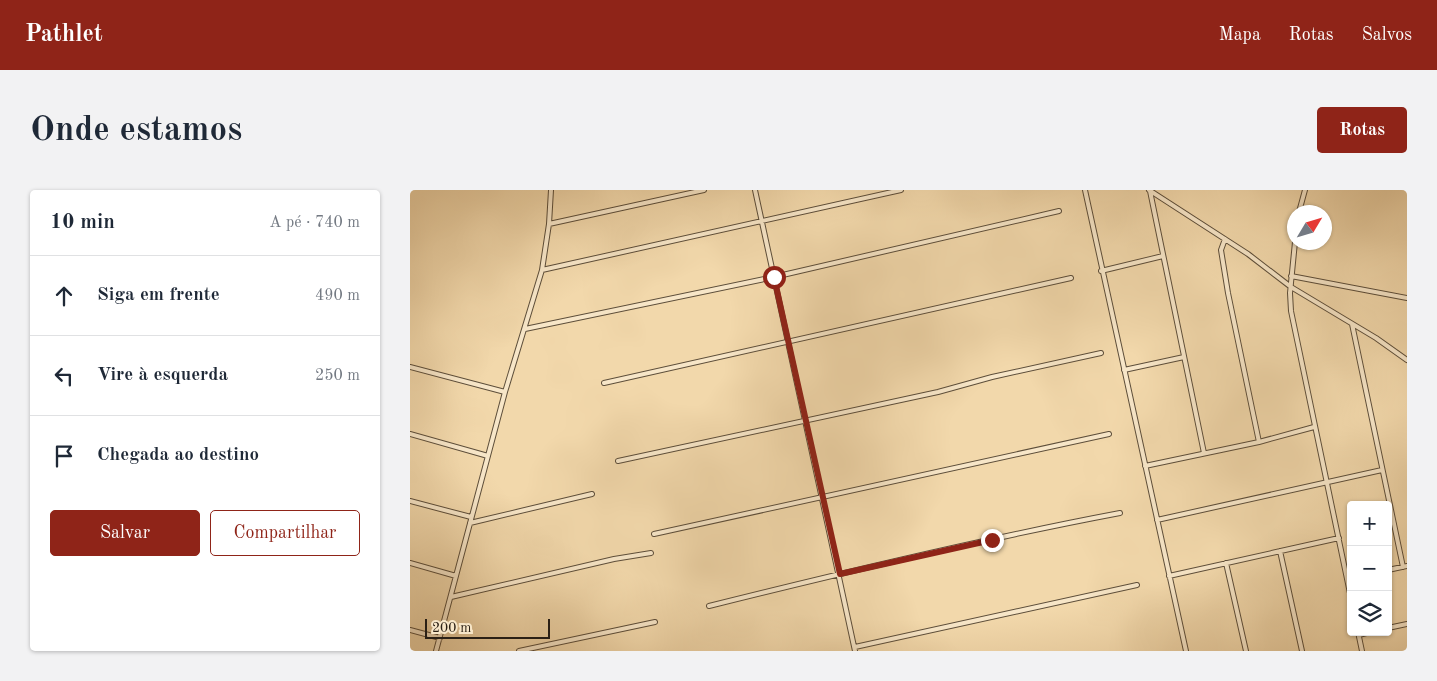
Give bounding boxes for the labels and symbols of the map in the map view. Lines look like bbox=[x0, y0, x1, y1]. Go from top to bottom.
north arrow bbox=[1287, 205, 1332, 250]
route start bbox=[763, 266, 786, 289]
route end bbox=[981, 529, 1004, 552]
scale bar bbox=[425, 616, 550, 639]

